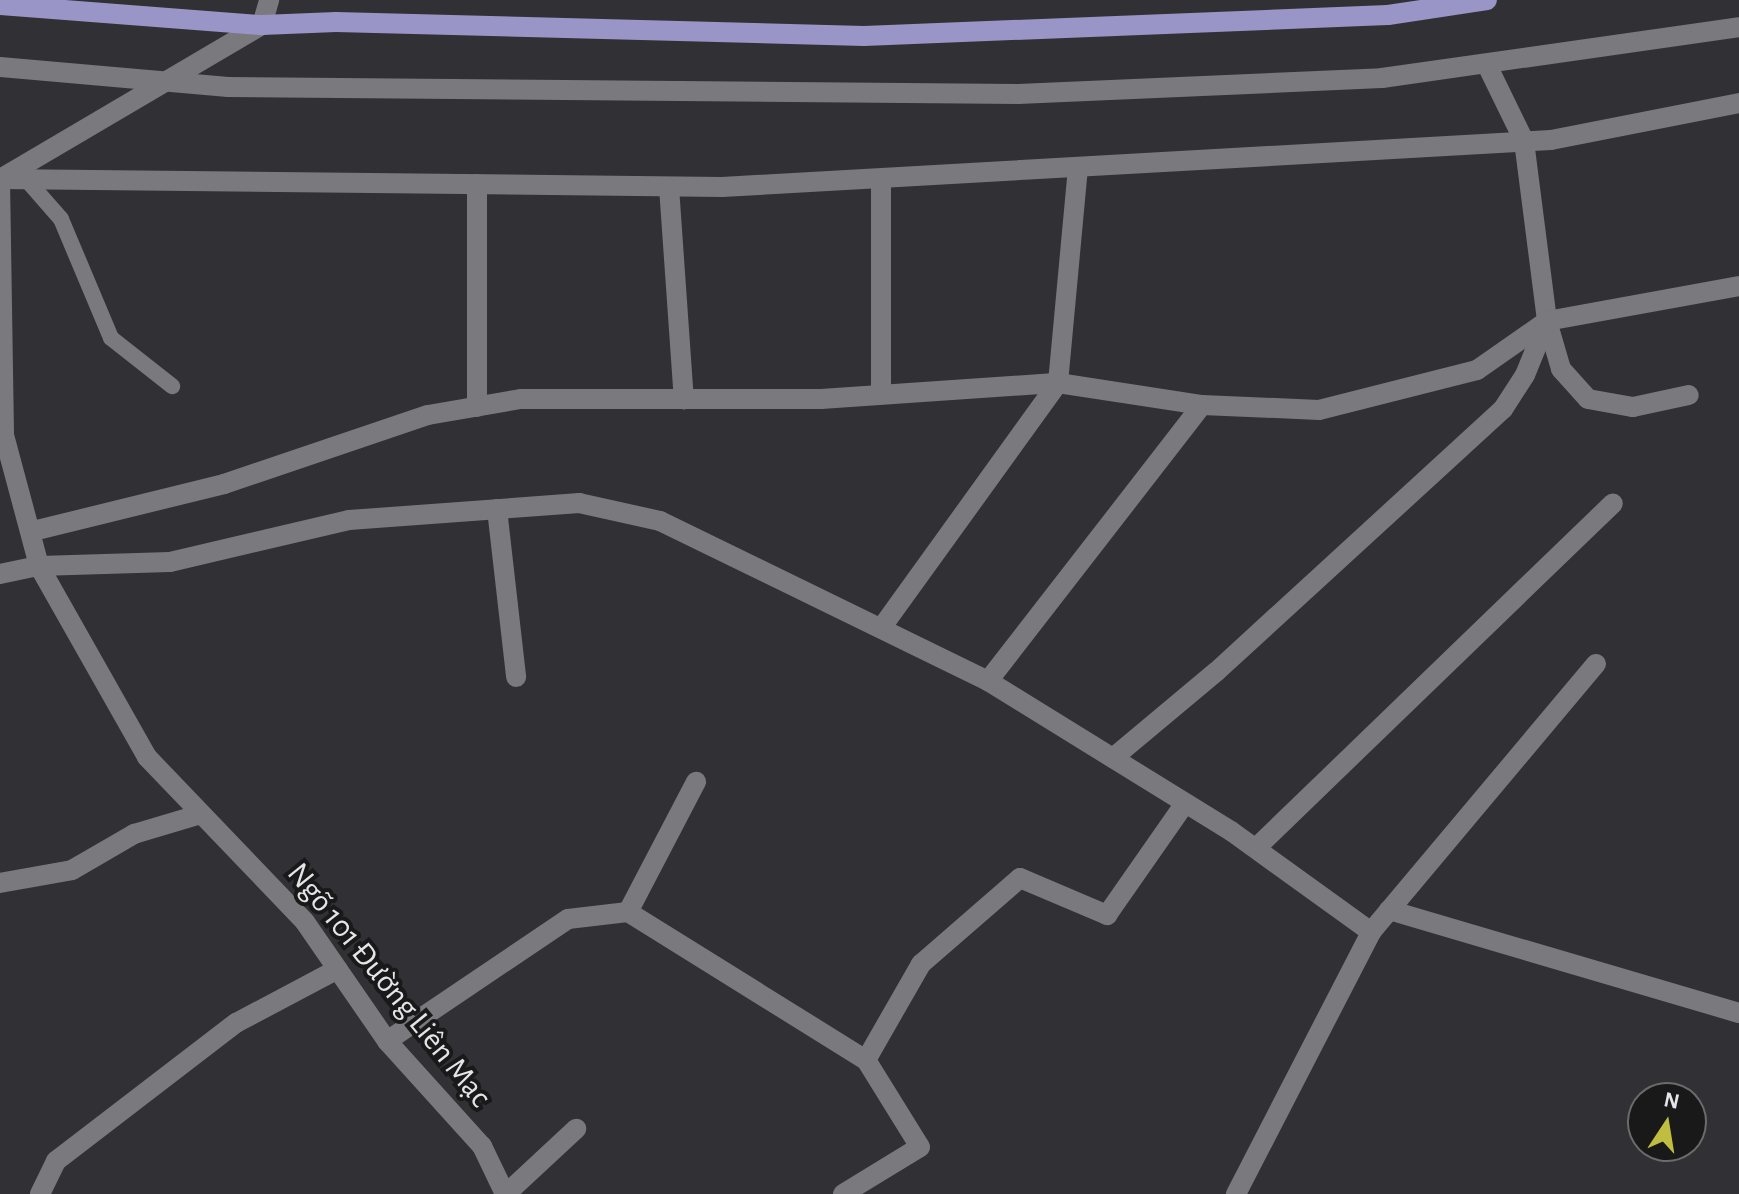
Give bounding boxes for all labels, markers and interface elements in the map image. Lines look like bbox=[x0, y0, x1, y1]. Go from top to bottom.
street label: Ngõ 101 Đường Liên Mạc bbox=[279, 855, 499, 1115]
north arrow bbox=[1627, 1082, 1707, 1162]
text: N bbox=[1662, 1088, 1681, 1113]

